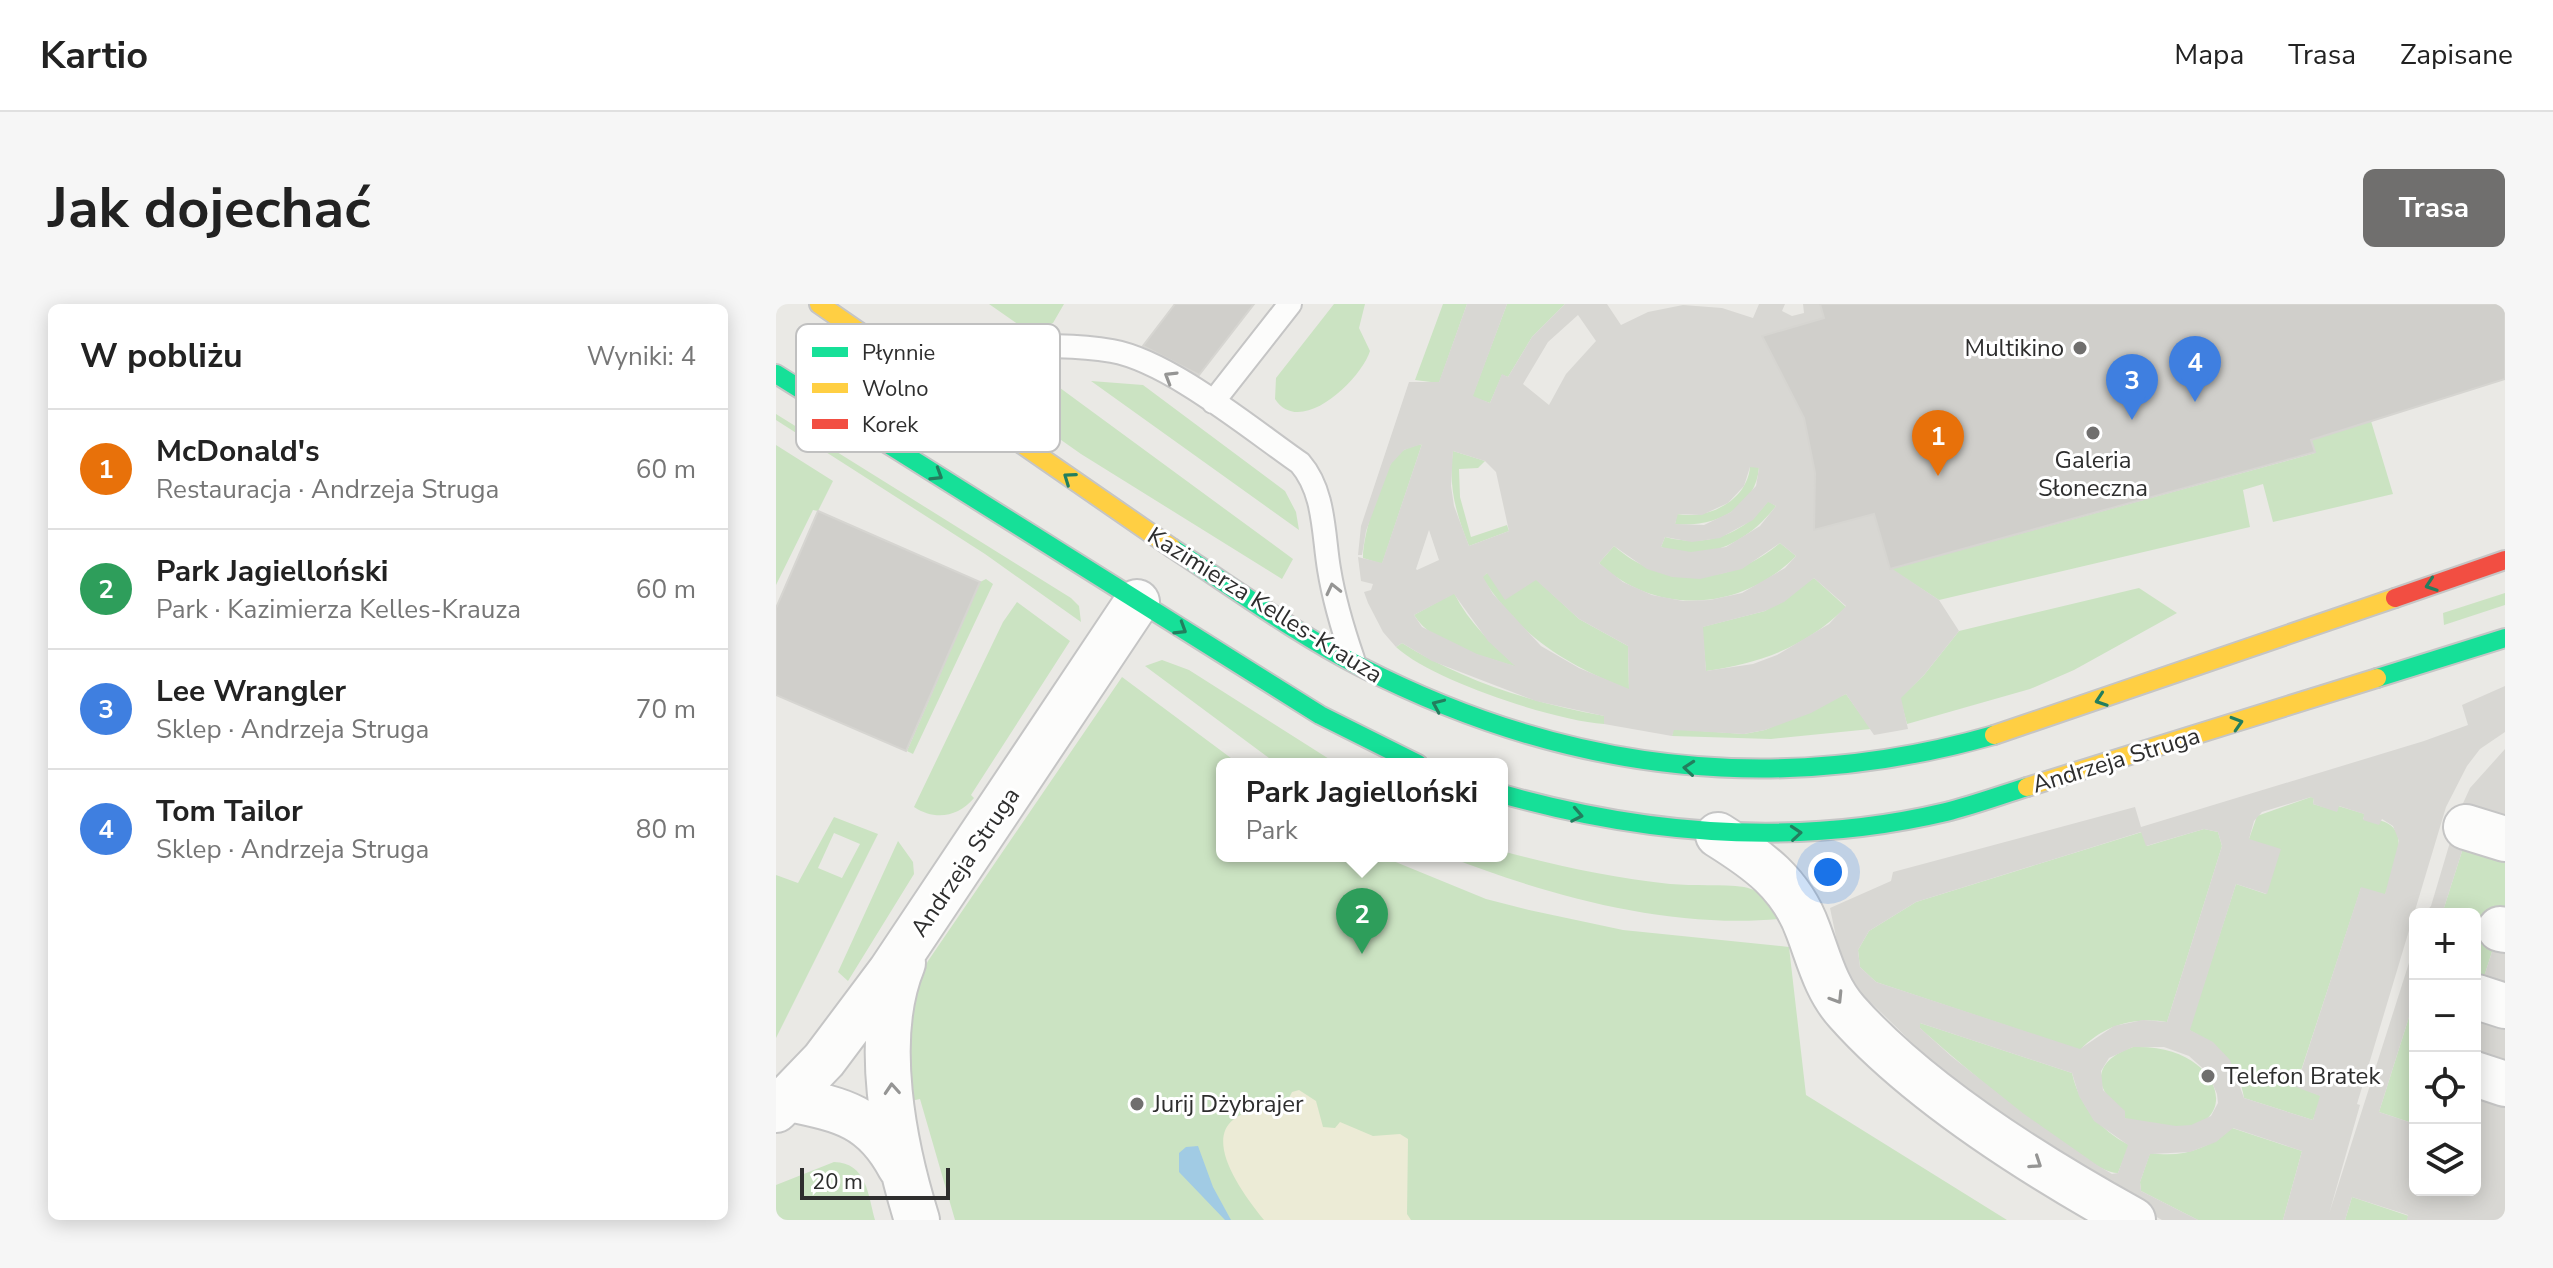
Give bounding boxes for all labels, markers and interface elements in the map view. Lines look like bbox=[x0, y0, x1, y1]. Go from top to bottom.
text: Kartio bbox=[40, 30, 148, 81]
text: Mapa bbox=[2174, 36, 2244, 74]
text: Trasa bbox=[2288, 36, 2356, 74]
text: Zapisane bbox=[2400, 36, 2513, 74]
button: Trasa bbox=[2363, 169, 2505, 247]
text: Jak dojechać bbox=[48, 170, 371, 247]
legend bbox=[796, 324, 1060, 452]
place label: Multikino bbox=[1965, 332, 2064, 364]
text: W pobliżu bbox=[80, 333, 243, 379]
pin: 4 bbox=[2169, 336, 2221, 402]
text: Płynnie bbox=[862, 338, 935, 368]
text: Wyniki: 4 bbox=[587, 339, 696, 374]
marker: Multikino bbox=[2071, 339, 2089, 357]
pin: 3 bbox=[2106, 354, 2158, 420]
one-way arrow bbox=[1164, 371, 1179, 387]
text: Wolno bbox=[862, 374, 928, 404]
text: Korek bbox=[862, 410, 919, 440]
pin: 1 bbox=[1912, 410, 1964, 476]
marker: Galeria Słoneczna bbox=[2084, 424, 2102, 442]
text: McDonald's bbox=[156, 431, 320, 472]
place label: Galeria Słoneczna bbox=[2038, 444, 2148, 504]
text: 1 bbox=[98, 452, 114, 487]
text: 60 m bbox=[636, 452, 696, 487]
one-way arrow bbox=[928, 466, 943, 481]
text: Restauracja · Andrzeja Struga bbox=[156, 472, 499, 507]
one-way arrow bbox=[1063, 473, 1077, 488]
street label: Kazimierza Kelles-Krauza bbox=[1142, 520, 1388, 690]
text: Park Jagielloński bbox=[156, 551, 389, 592]
text: 2 bbox=[98, 572, 114, 607]
text: 60 m bbox=[636, 572, 696, 607]
one-way arrow bbox=[2425, 576, 2439, 592]
one-way arrow bbox=[1325, 583, 1342, 596]
text: Park · Kazimierza Kelles-Krauza bbox=[156, 592, 521, 627]
one-way arrow bbox=[1172, 619, 1187, 634]
text: Lee Wrangler bbox=[156, 671, 346, 712]
one-way arrow bbox=[2094, 690, 2108, 706]
text: 3 bbox=[98, 692, 114, 727]
text: 70 m bbox=[636, 692, 696, 727]
one-way arrow bbox=[1432, 699, 1446, 715]
text: Sklep · Andrzeja Struga bbox=[156, 712, 429, 747]
one-way arrow bbox=[2229, 717, 2243, 733]
street label: Andrzeja Struga bbox=[2028, 719, 2204, 801]
popup bbox=[1216, 758, 1508, 862]
one-way arrow bbox=[1682, 759, 1695, 776]
text: Park Jagielloński bbox=[1246, 772, 1478, 813]
street label: Andrzeja Struga bbox=[903, 781, 1027, 943]
text: Tom Tailor bbox=[156, 791, 303, 832]
one-way arrow bbox=[1570, 806, 1583, 823]
text: 4 bbox=[98, 812, 114, 847]
text: 80 m bbox=[636, 812, 696, 847]
text: Park bbox=[1246, 813, 1298, 848]
one-way arrow bbox=[1790, 825, 1803, 842]
text: Sklep · Andrzeja Struga bbox=[156, 832, 429, 867]
your location bbox=[1808, 852, 1848, 892]
pin: 2 bbox=[1336, 888, 1388, 954]
map controls bbox=[2409, 908, 2481, 1196]
button: + bbox=[2409, 908, 2481, 980]
button: − bbox=[2409, 980, 2481, 1052]
one-way arrow bbox=[1827, 989, 1842, 1004]
button: locate bbox=[2409, 1052, 2481, 1124]
place label: Telefon Bratek bbox=[2224, 1060, 2381, 1092]
marker: Telefon Bratek bbox=[2199, 1067, 2217, 1085]
one-way arrow bbox=[884, 1082, 901, 1095]
place label: Jurij Dżybrajer bbox=[1152, 1088, 1304, 1120]
marker: Jurij Dżybrajer bbox=[1128, 1095, 1146, 1113]
button: layers bbox=[2409, 1124, 2481, 1196]
one-way arrow bbox=[2027, 1154, 2041, 1169]
scale bar bbox=[800, 1164, 950, 1200]
text: 20 m bbox=[812, 1167, 863, 1197]

